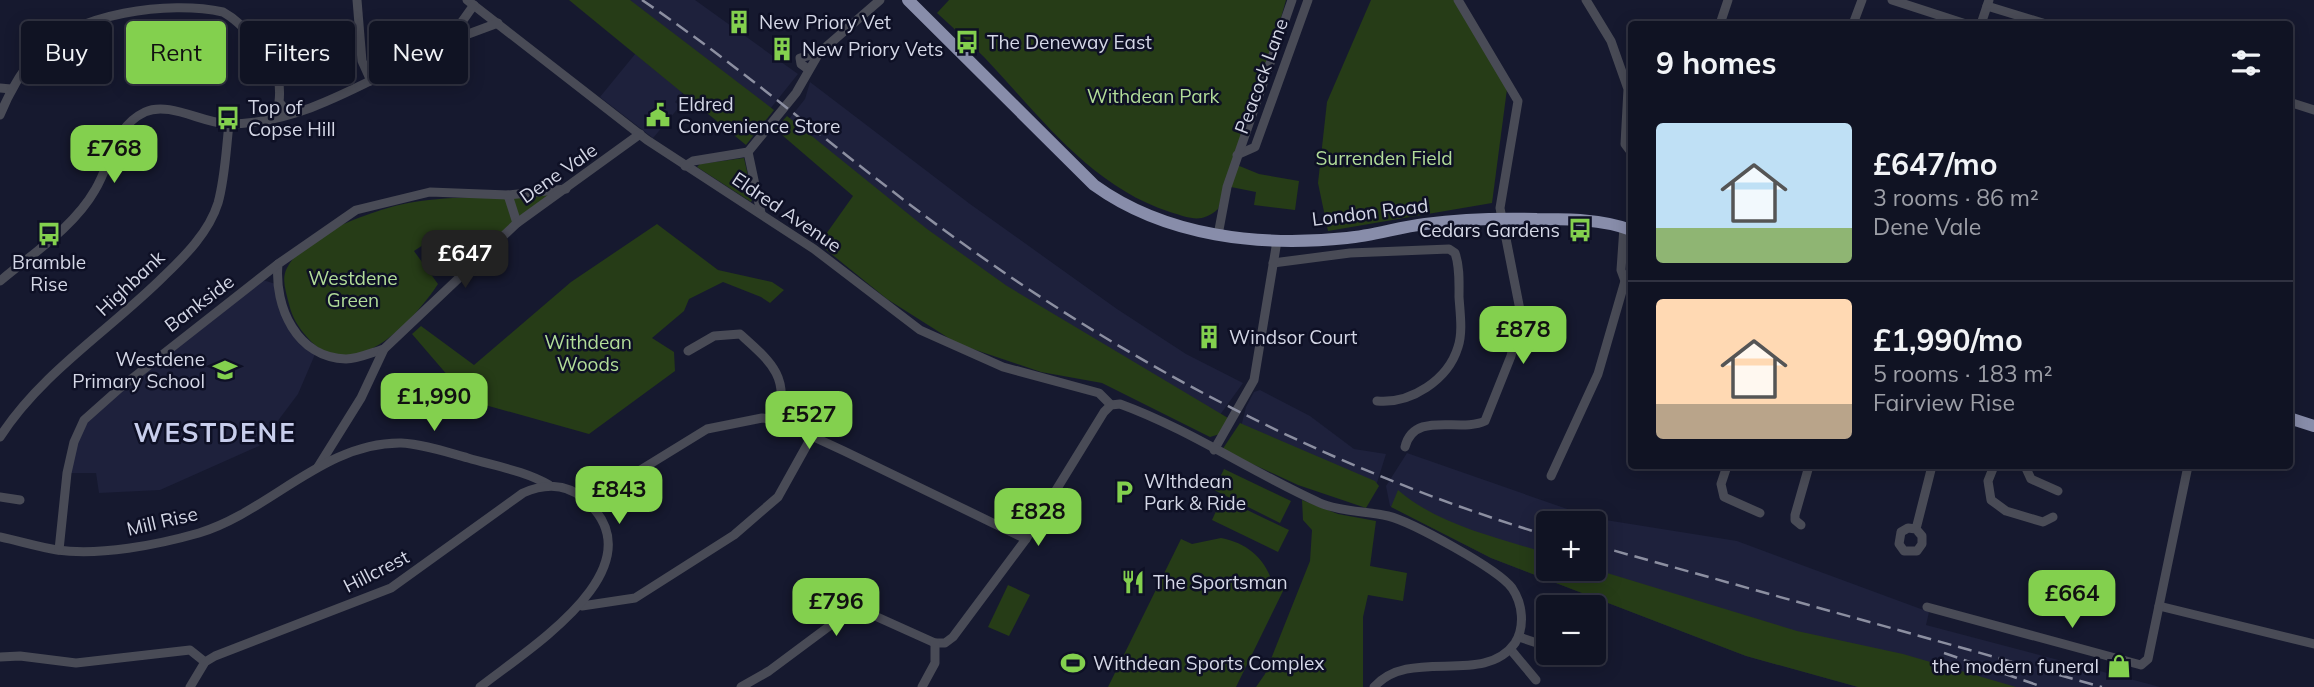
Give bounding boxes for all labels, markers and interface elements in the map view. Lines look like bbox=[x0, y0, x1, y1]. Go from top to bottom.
building icon: New Priory Vet bbox=[725, 8, 753, 36]
place label: New Priory Vet bbox=[759, 10, 891, 34]
street label: Peacock Lane bbox=[1229, 15, 1293, 137]
chip: Buy bbox=[21, 21, 112, 84]
chip: Rent bbox=[126, 21, 226, 84]
chip: Filters bbox=[240, 21, 355, 84]
chip: New bbox=[369, 21, 468, 84]
bus stop icon: The Deneway East bbox=[953, 28, 981, 56]
place label: The Deneway East bbox=[987, 30, 1152, 54]
building icon: New Priory Vets bbox=[768, 35, 796, 63]
place label: New Priory Vets bbox=[802, 37, 943, 61]
text: 9 homes bbox=[1656, 44, 1777, 82]
icon: filters bbox=[2227, 44, 2265, 82]
park label: Withdean Park bbox=[1087, 84, 1220, 108]
place label: Eldred Convenience Store bbox=[678, 92, 840, 138]
place label: Top of Copse Hill bbox=[248, 95, 335, 141]
public building icon: Eldred Convenience Store bbox=[644, 101, 672, 129]
bus stop icon: Top of Copse Hill bbox=[214, 104, 242, 132]
pin: £768 bbox=[73, 125, 155, 185]
text: £768 bbox=[86, 133, 142, 162]
street label: Dene Vale bbox=[515, 138, 601, 208]
text: £647/mo bbox=[1873, 145, 1997, 183]
park label: Surrenden Field bbox=[1315, 146, 1453, 170]
icon: home bbox=[1712, 151, 1796, 235]
street label: Eldred Avenue bbox=[728, 167, 846, 257]
text: 3 rooms · 86 m² bbox=[1873, 183, 2039, 212]
street label: London Road bbox=[1310, 193, 1430, 231]
text: Dene Vale bbox=[1873, 212, 1981, 241]
bus stop icon: Cedars Gardens bbox=[1566, 216, 1594, 244]
place label: Cedars Gardens bbox=[1419, 218, 1560, 242]
bus stop icon: Bramble Rise bbox=[35, 220, 63, 248]
pin: £647 bbox=[424, 230, 506, 290]
text: £647 bbox=[437, 238, 493, 267]
street label: Highbank bbox=[91, 245, 170, 321]
place label: Bramble Rise bbox=[12, 250, 86, 296]
park label: Westdene Green bbox=[308, 266, 398, 312]
street label: Bankside bbox=[160, 269, 238, 337]
pin: £878 bbox=[1482, 306, 1564, 366]
text: £878 bbox=[1495, 314, 1551, 343]
text: £1,990/mo bbox=[1873, 321, 2023, 359]
building icon: Windsor Court bbox=[1195, 323, 1223, 351]
place label: Windsor Court bbox=[1229, 325, 1358, 349]
icon: home bbox=[1712, 327, 1796, 411]
park label: Withdean Woods bbox=[544, 330, 632, 376]
place label: Westdene Primary School bbox=[72, 347, 205, 393]
school or university icon: Westdene Primary School bbox=[211, 356, 239, 384]
text: 5 rooms · 183 m² bbox=[1873, 359, 2053, 388]
pin: £1,990 bbox=[377, 374, 491, 433]
text: £1,990 bbox=[397, 381, 471, 410]
text: Fairview Rise bbox=[1873, 388, 2015, 417]
pin: £527 bbox=[768, 392, 850, 451]
text: £527 bbox=[781, 399, 837, 428]
district label: WESTDENE bbox=[133, 416, 297, 449]
pin: £843 bbox=[578, 466, 660, 526]
place label: WIthdean Park & Ride bbox=[1144, 469, 1246, 515]
text: £843 bbox=[591, 474, 647, 503]
parking icon: WIthdean Park & Ride bbox=[1110, 478, 1138, 506]
pin: £828 bbox=[997, 489, 1079, 548]
text: £828 bbox=[1010, 496, 1066, 525]
street label: Mill Rise bbox=[124, 501, 200, 541]
map controls bbox=[1536, 511, 1606, 665]
button: + bbox=[1536, 511, 1606, 581]
street label: Hillcrest bbox=[339, 544, 413, 598]
restaurant icon: The Sportsman bbox=[1119, 568, 1147, 596]
place label: The Sportsman bbox=[1153, 570, 1288, 594]
pin: £664 bbox=[2031, 570, 2113, 630]
pin: £796 bbox=[795, 578, 877, 638]
text: £664 bbox=[2044, 578, 2100, 607]
text: £796 bbox=[808, 586, 864, 615]
button: − bbox=[1536, 595, 1606, 665]
sports icon: Withdean Sports Complex bbox=[1059, 649, 1087, 677]
place label: Withdean Sports Complex bbox=[1093, 651, 1324, 675]
shop icon: the modern funeral bbox=[2105, 652, 2133, 680]
place label: the modern funeral bbox=[1932, 654, 2099, 678]

